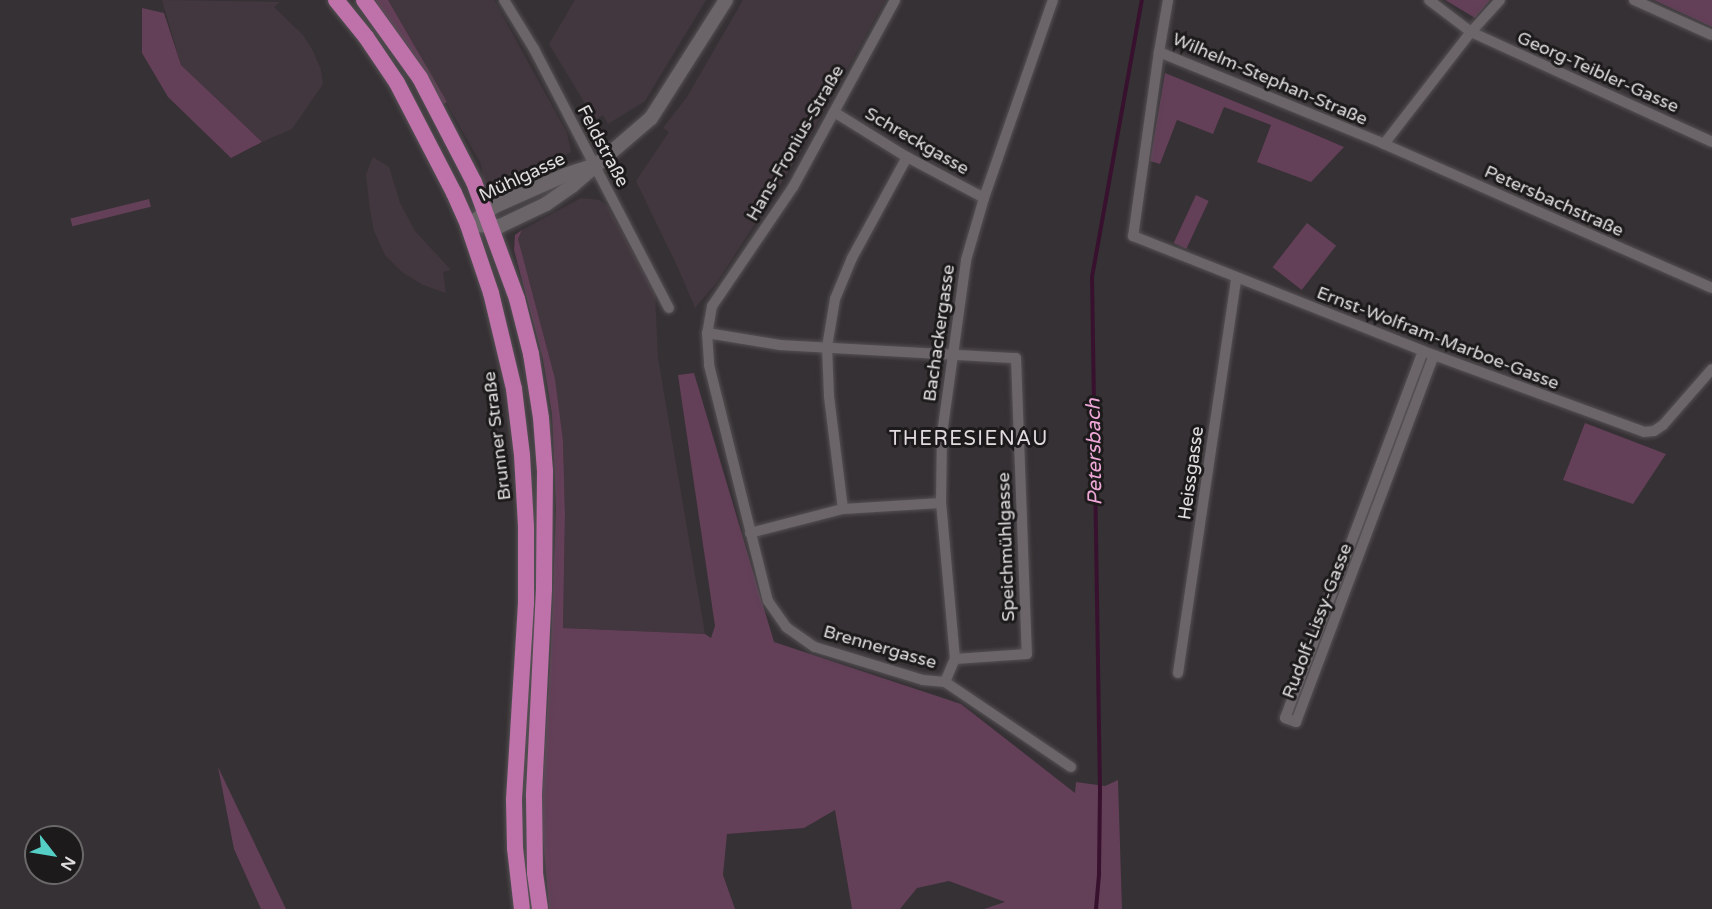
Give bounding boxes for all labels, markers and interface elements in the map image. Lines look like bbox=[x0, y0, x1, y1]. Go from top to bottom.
street label: Georg-Teibler-Gasse bbox=[1514, 27, 1682, 117]
street label: Wilhelm-Stephan-Straße bbox=[1169, 28, 1371, 130]
street label: Hans-Fronius-Straße bbox=[742, 61, 848, 225]
street label: Feldstraße bbox=[572, 101, 634, 191]
street label: Schreckgasse bbox=[861, 102, 973, 180]
street label: Mühlgasse bbox=[476, 148, 568, 206]
street label: Petersbachstraße bbox=[1481, 161, 1627, 241]
street label: Bachackergasse bbox=[919, 263, 959, 403]
street label: Ernst-Wolfram-Marboe-Gasse bbox=[1314, 282, 1562, 394]
street label: Brunner Straße bbox=[478, 370, 516, 502]
water label: Petersbach bbox=[1082, 398, 1108, 506]
street label: Heissgasse bbox=[1174, 425, 1208, 521]
district label: THERESIENAU bbox=[889, 427, 1049, 451]
street label: Speichmühlgasse bbox=[993, 472, 1019, 622]
street label: Rudolf-Lissy-Gasse bbox=[1277, 540, 1357, 702]
street label: Brennergasse bbox=[821, 621, 939, 673]
north arrow bbox=[24, 825, 84, 885]
text: N bbox=[56, 853, 80, 874]

